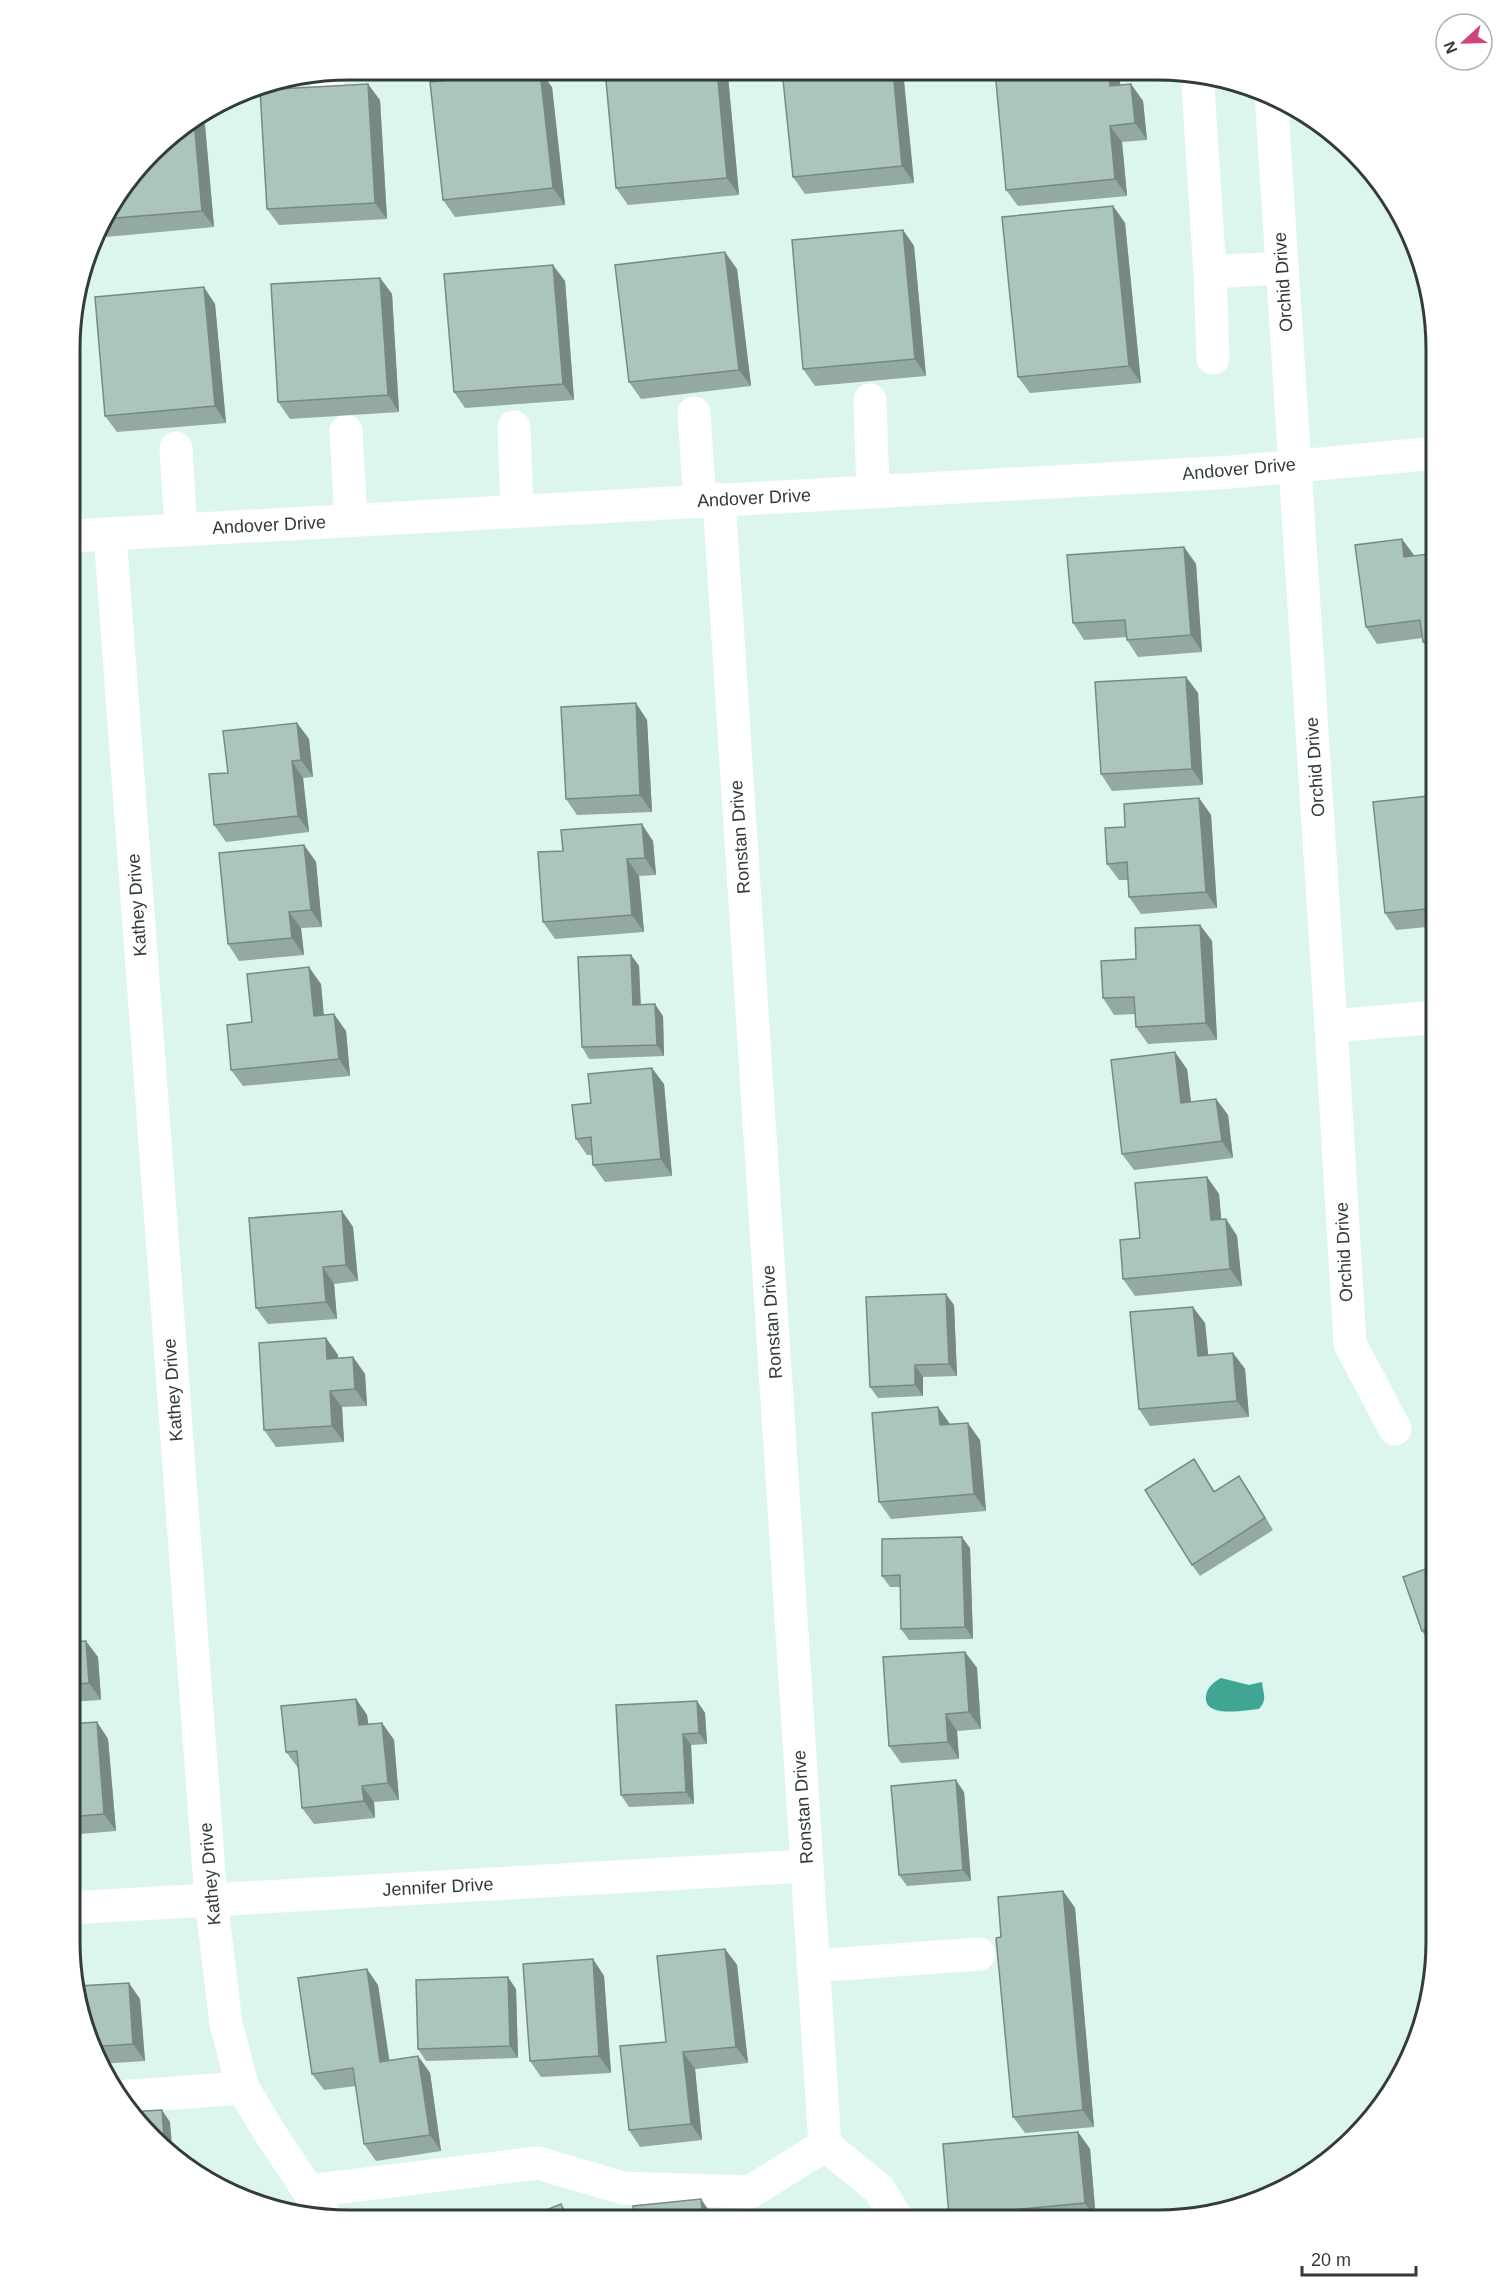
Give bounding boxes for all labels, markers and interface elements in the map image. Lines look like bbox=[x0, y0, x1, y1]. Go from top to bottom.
north arrow bbox=[1434, 12, 1494, 72]
text: N bbox=[1441, 39, 1461, 56]
street label: Orchid Drive bbox=[1270, 231, 1296, 333]
street label: Andover Drive bbox=[1181, 454, 1297, 484]
street label: Andover Drive bbox=[697, 485, 811, 511]
street label: Andover Drive bbox=[212, 512, 326, 538]
street label: Orchid Drive bbox=[1302, 716, 1328, 818]
street label: Ronstan Drive bbox=[726, 779, 754, 895]
street label: Kathey Drive bbox=[123, 853, 151, 957]
street label: Orchid Drive bbox=[1331, 1202, 1357, 1302]
street label: Ronstan Drive bbox=[758, 1264, 786, 1380]
street label: Kathey Drive bbox=[159, 1338, 187, 1442]
street label: Ronstan Drive bbox=[789, 1749, 817, 1865]
street label: Kathey Drive bbox=[196, 1822, 224, 1926]
street label: Jennifer Drive bbox=[382, 1874, 494, 1900]
scale bar bbox=[1302, 2239, 1416, 2277]
text: 20 m bbox=[1311, 2250, 1351, 2270]

